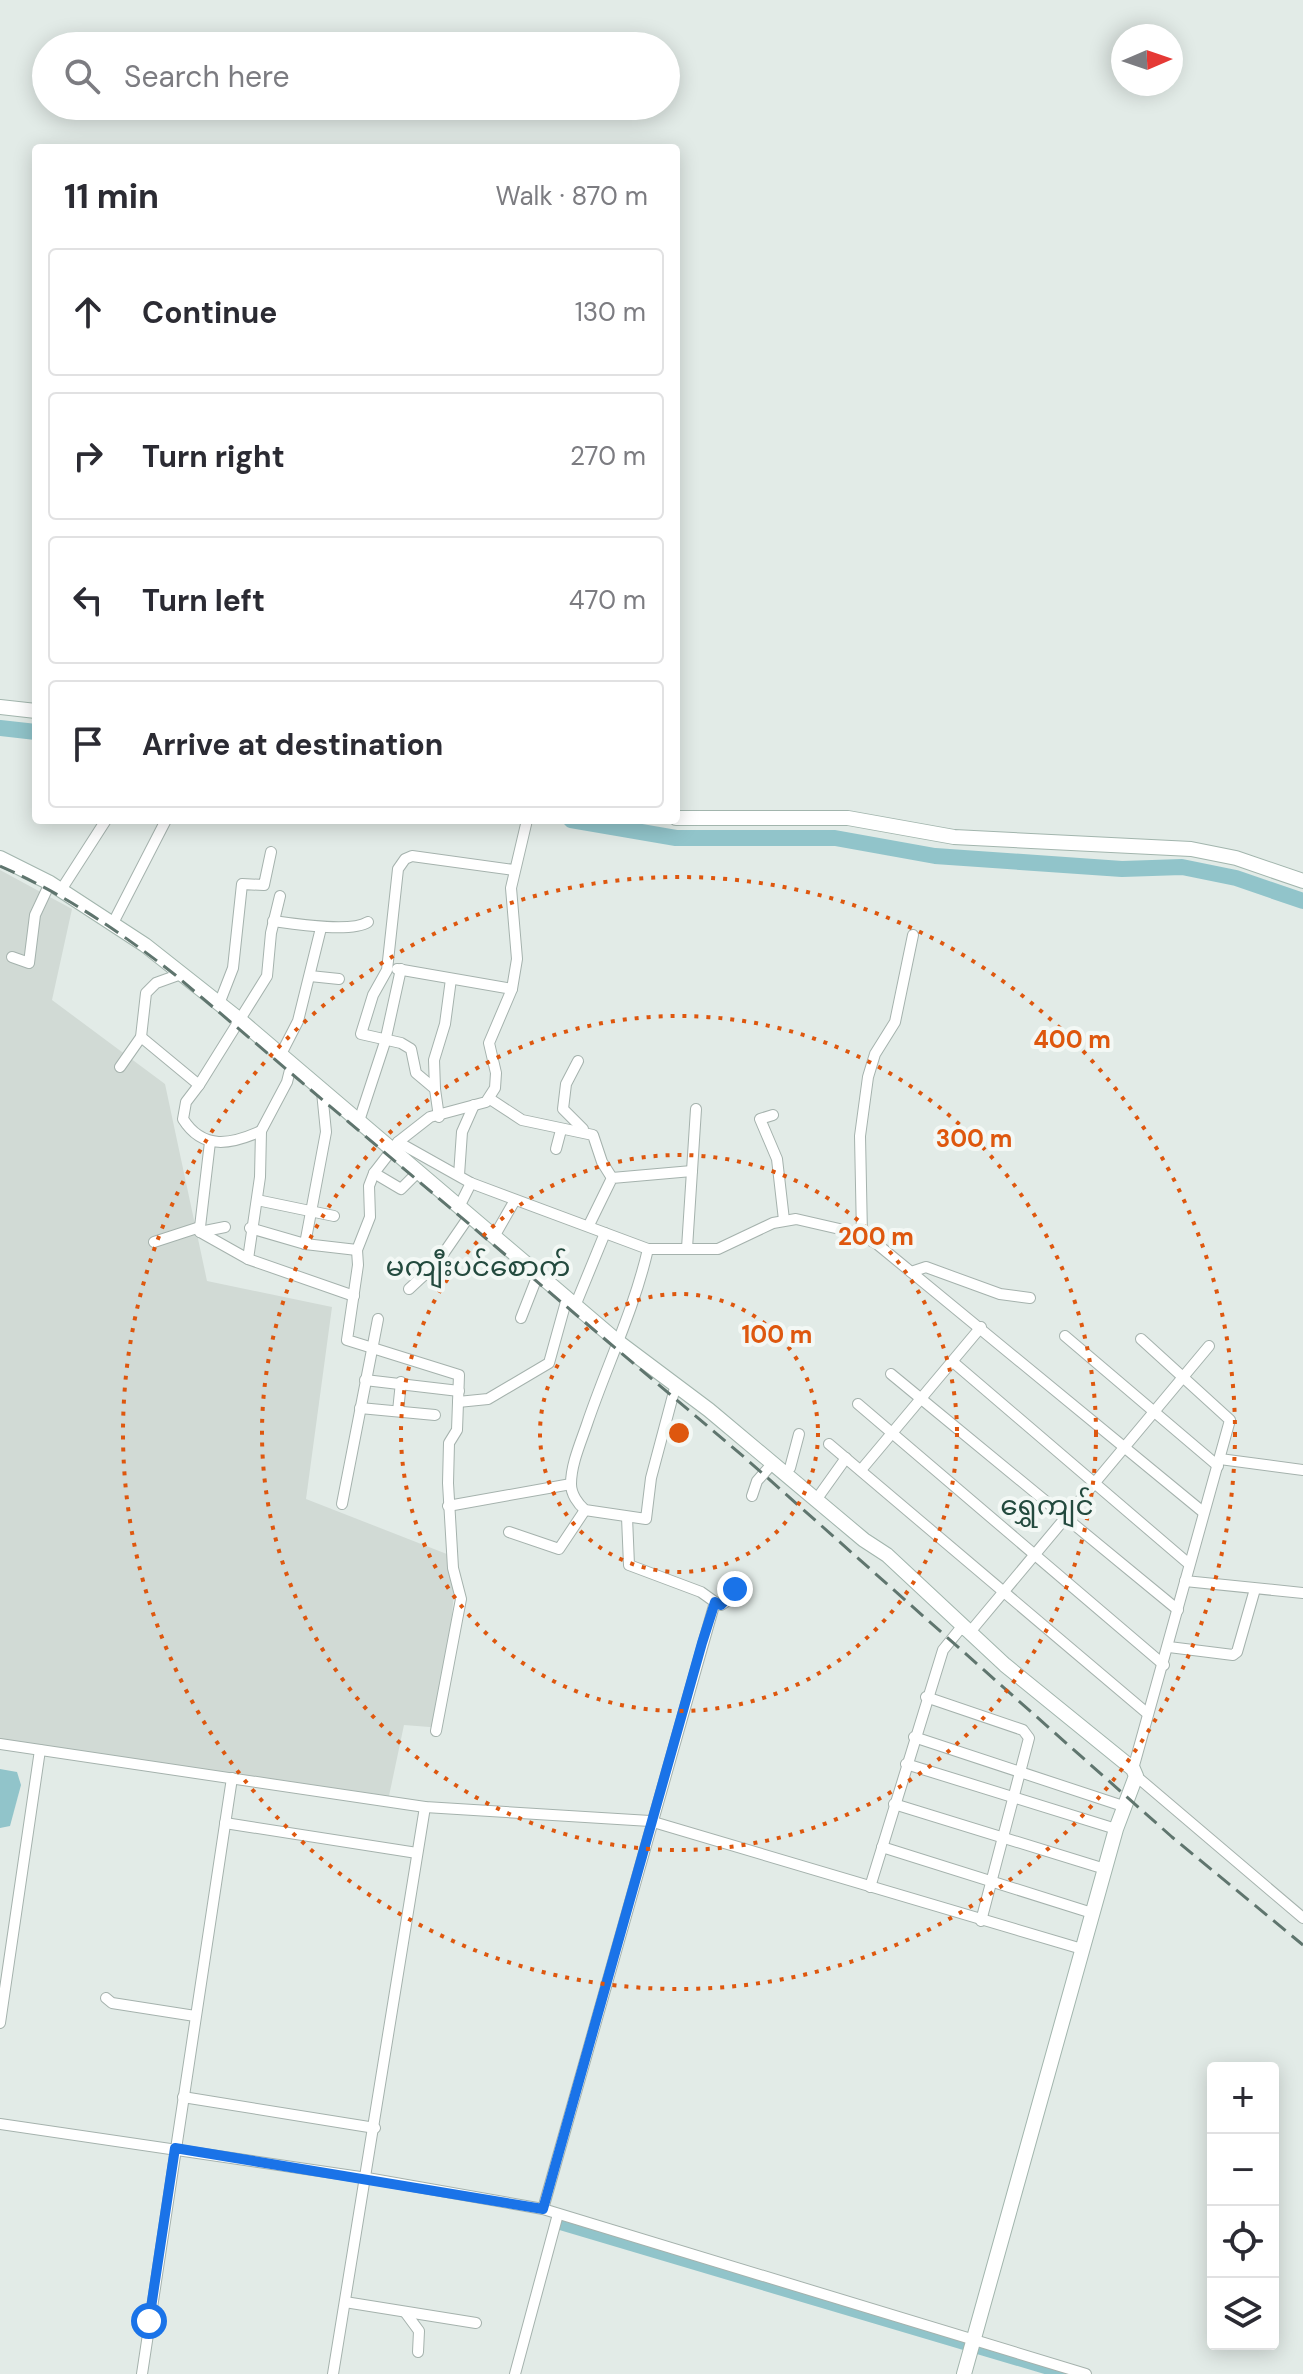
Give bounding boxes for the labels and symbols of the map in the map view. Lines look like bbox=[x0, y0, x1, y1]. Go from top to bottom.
north arrow bbox=[1111, 24, 1183, 96]
text: 400 m bbox=[1033, 1024, 1111, 1055]
text: 300 m bbox=[936, 1123, 1012, 1154]
text: 200 m bbox=[838, 1221, 914, 1252]
district label: မကျီးပင်စောက် bbox=[386, 1248, 570, 1289]
text: 100 m bbox=[742, 1319, 812, 1350]
centre of rings bbox=[665, 1419, 693, 1447]
district label: ရွှေကျင် bbox=[1000, 1487, 1094, 1528]
route end bbox=[717, 1571, 753, 1607]
route start bbox=[131, 2303, 167, 2339]

